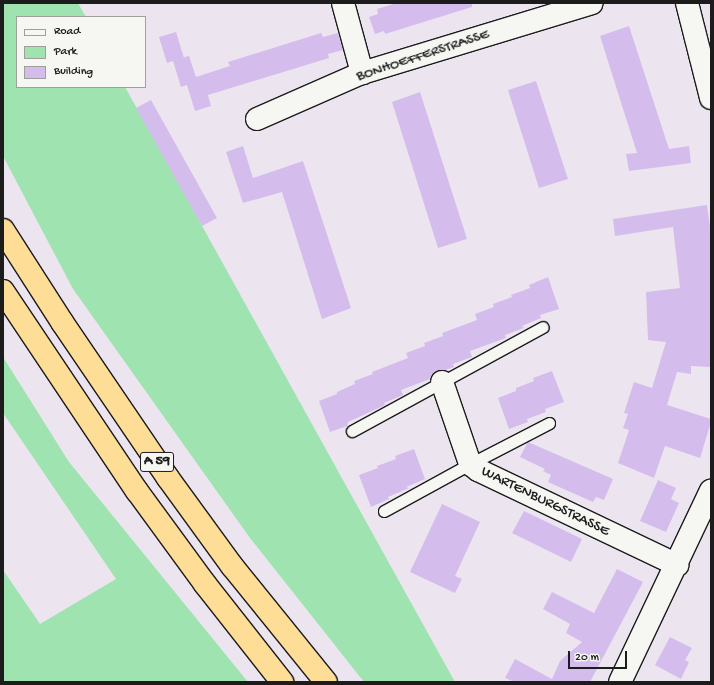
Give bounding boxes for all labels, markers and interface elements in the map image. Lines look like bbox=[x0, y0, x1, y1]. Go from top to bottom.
legend bbox=[16, 16, 146, 88]
text: Road bbox=[54, 25, 80, 39]
street label: BONHOEFFERSTRASSE bbox=[354, 26, 492, 86]
text: Park bbox=[54, 45, 77, 59]
text: Building bbox=[54, 65, 93, 79]
road number: A 59 bbox=[140, 450, 174, 474]
street label: WARTENBURGSTRASSE bbox=[478, 463, 612, 541]
scale bar bbox=[570, 643, 629, 669]
text: 20 m bbox=[575, 651, 599, 665]

